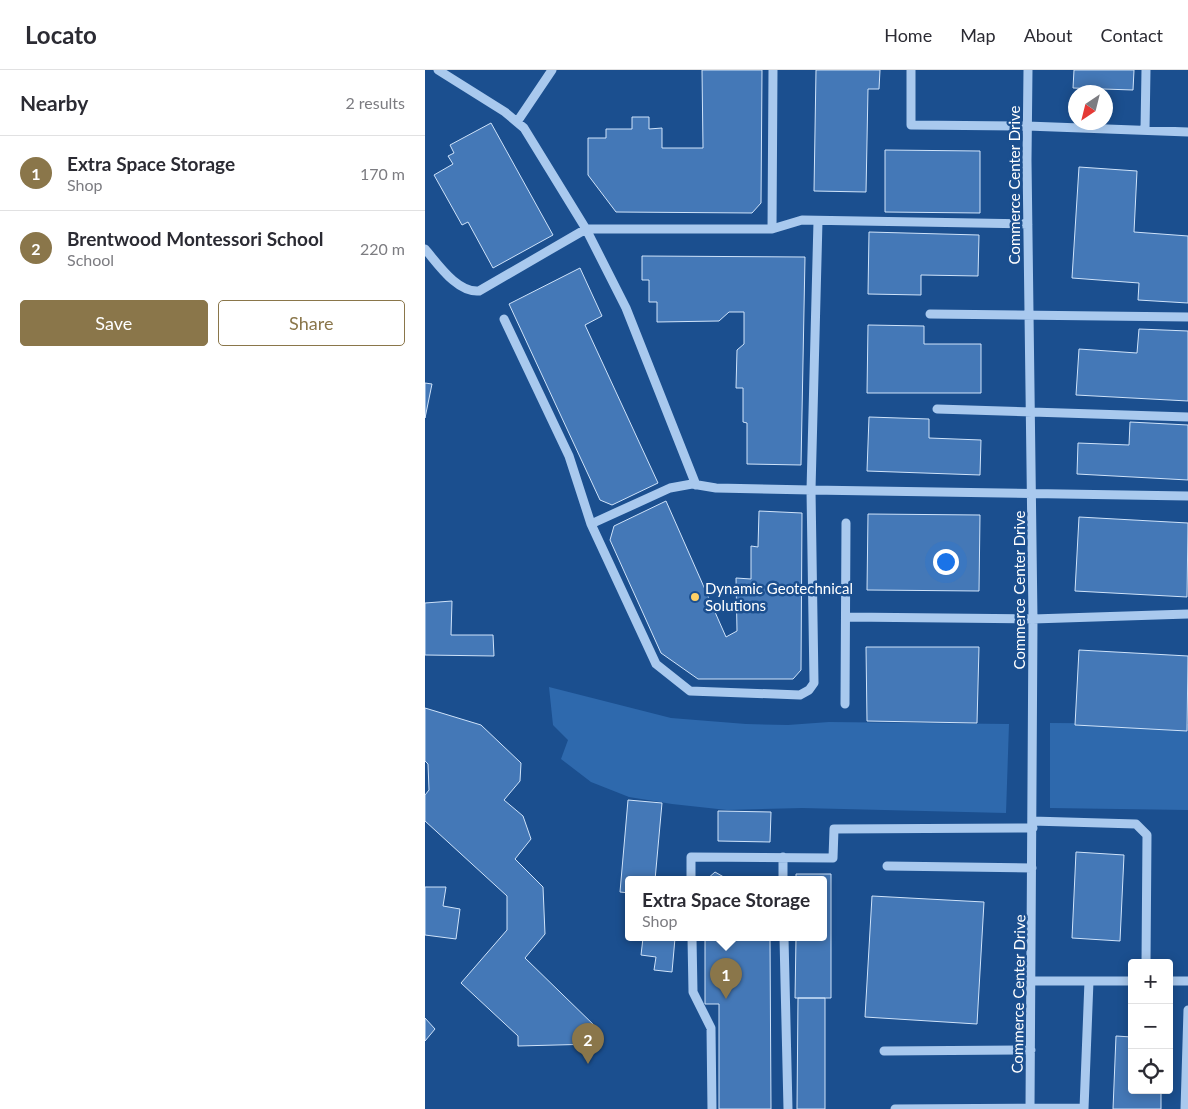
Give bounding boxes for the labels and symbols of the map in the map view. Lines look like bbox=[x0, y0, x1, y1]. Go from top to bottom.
north arrow bbox=[1068, 85, 1113, 130]
street label: Commerce Center Drive bbox=[1005, 105, 1023, 264]
street label: Commerce Center Drive bbox=[1010, 510, 1028, 669]
your location bbox=[933, 549, 959, 575]
place label: Dynamic Geotechnical Solutions bbox=[705, 579, 853, 614]
marker: Dynamic Geotechnical Solutions bbox=[689, 591, 701, 603]
street label: Commerce Center Drive bbox=[1008, 914, 1028, 1074]
pin: 1 bbox=[710, 958, 742, 999]
pin: 2 bbox=[572, 1023, 604, 1064]

